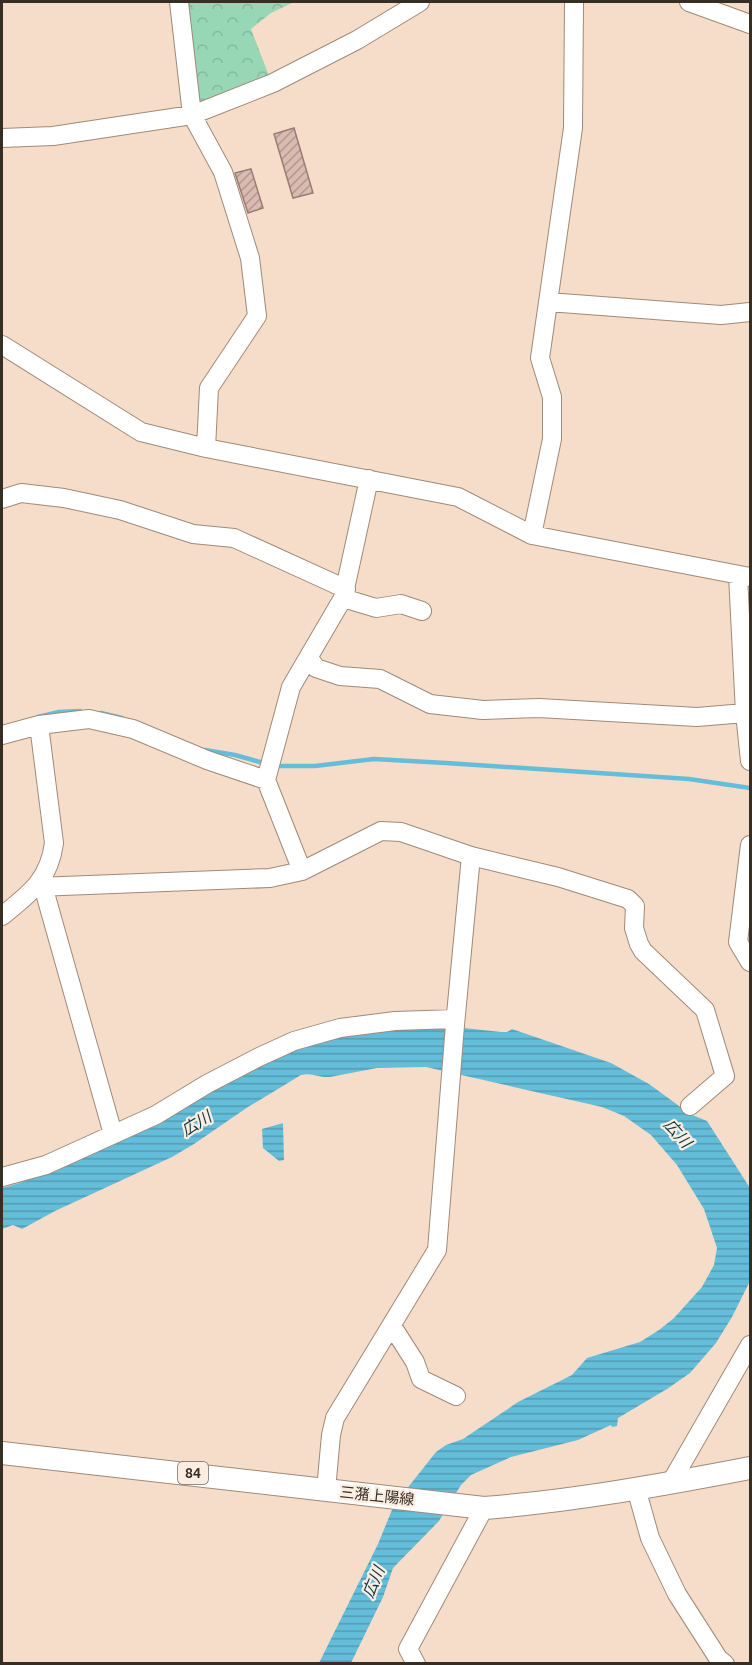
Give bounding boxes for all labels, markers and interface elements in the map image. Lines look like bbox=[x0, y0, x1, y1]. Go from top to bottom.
water label: 広川 bbox=[178, 1106, 216, 1139]
water label: 広川 bbox=[661, 1115, 697, 1152]
road number: 84 bbox=[178, 1462, 208, 1484]
street label: 三潴上陽線 bbox=[339, 1483, 415, 1508]
water label: 広川 bbox=[358, 1562, 388, 1600]

